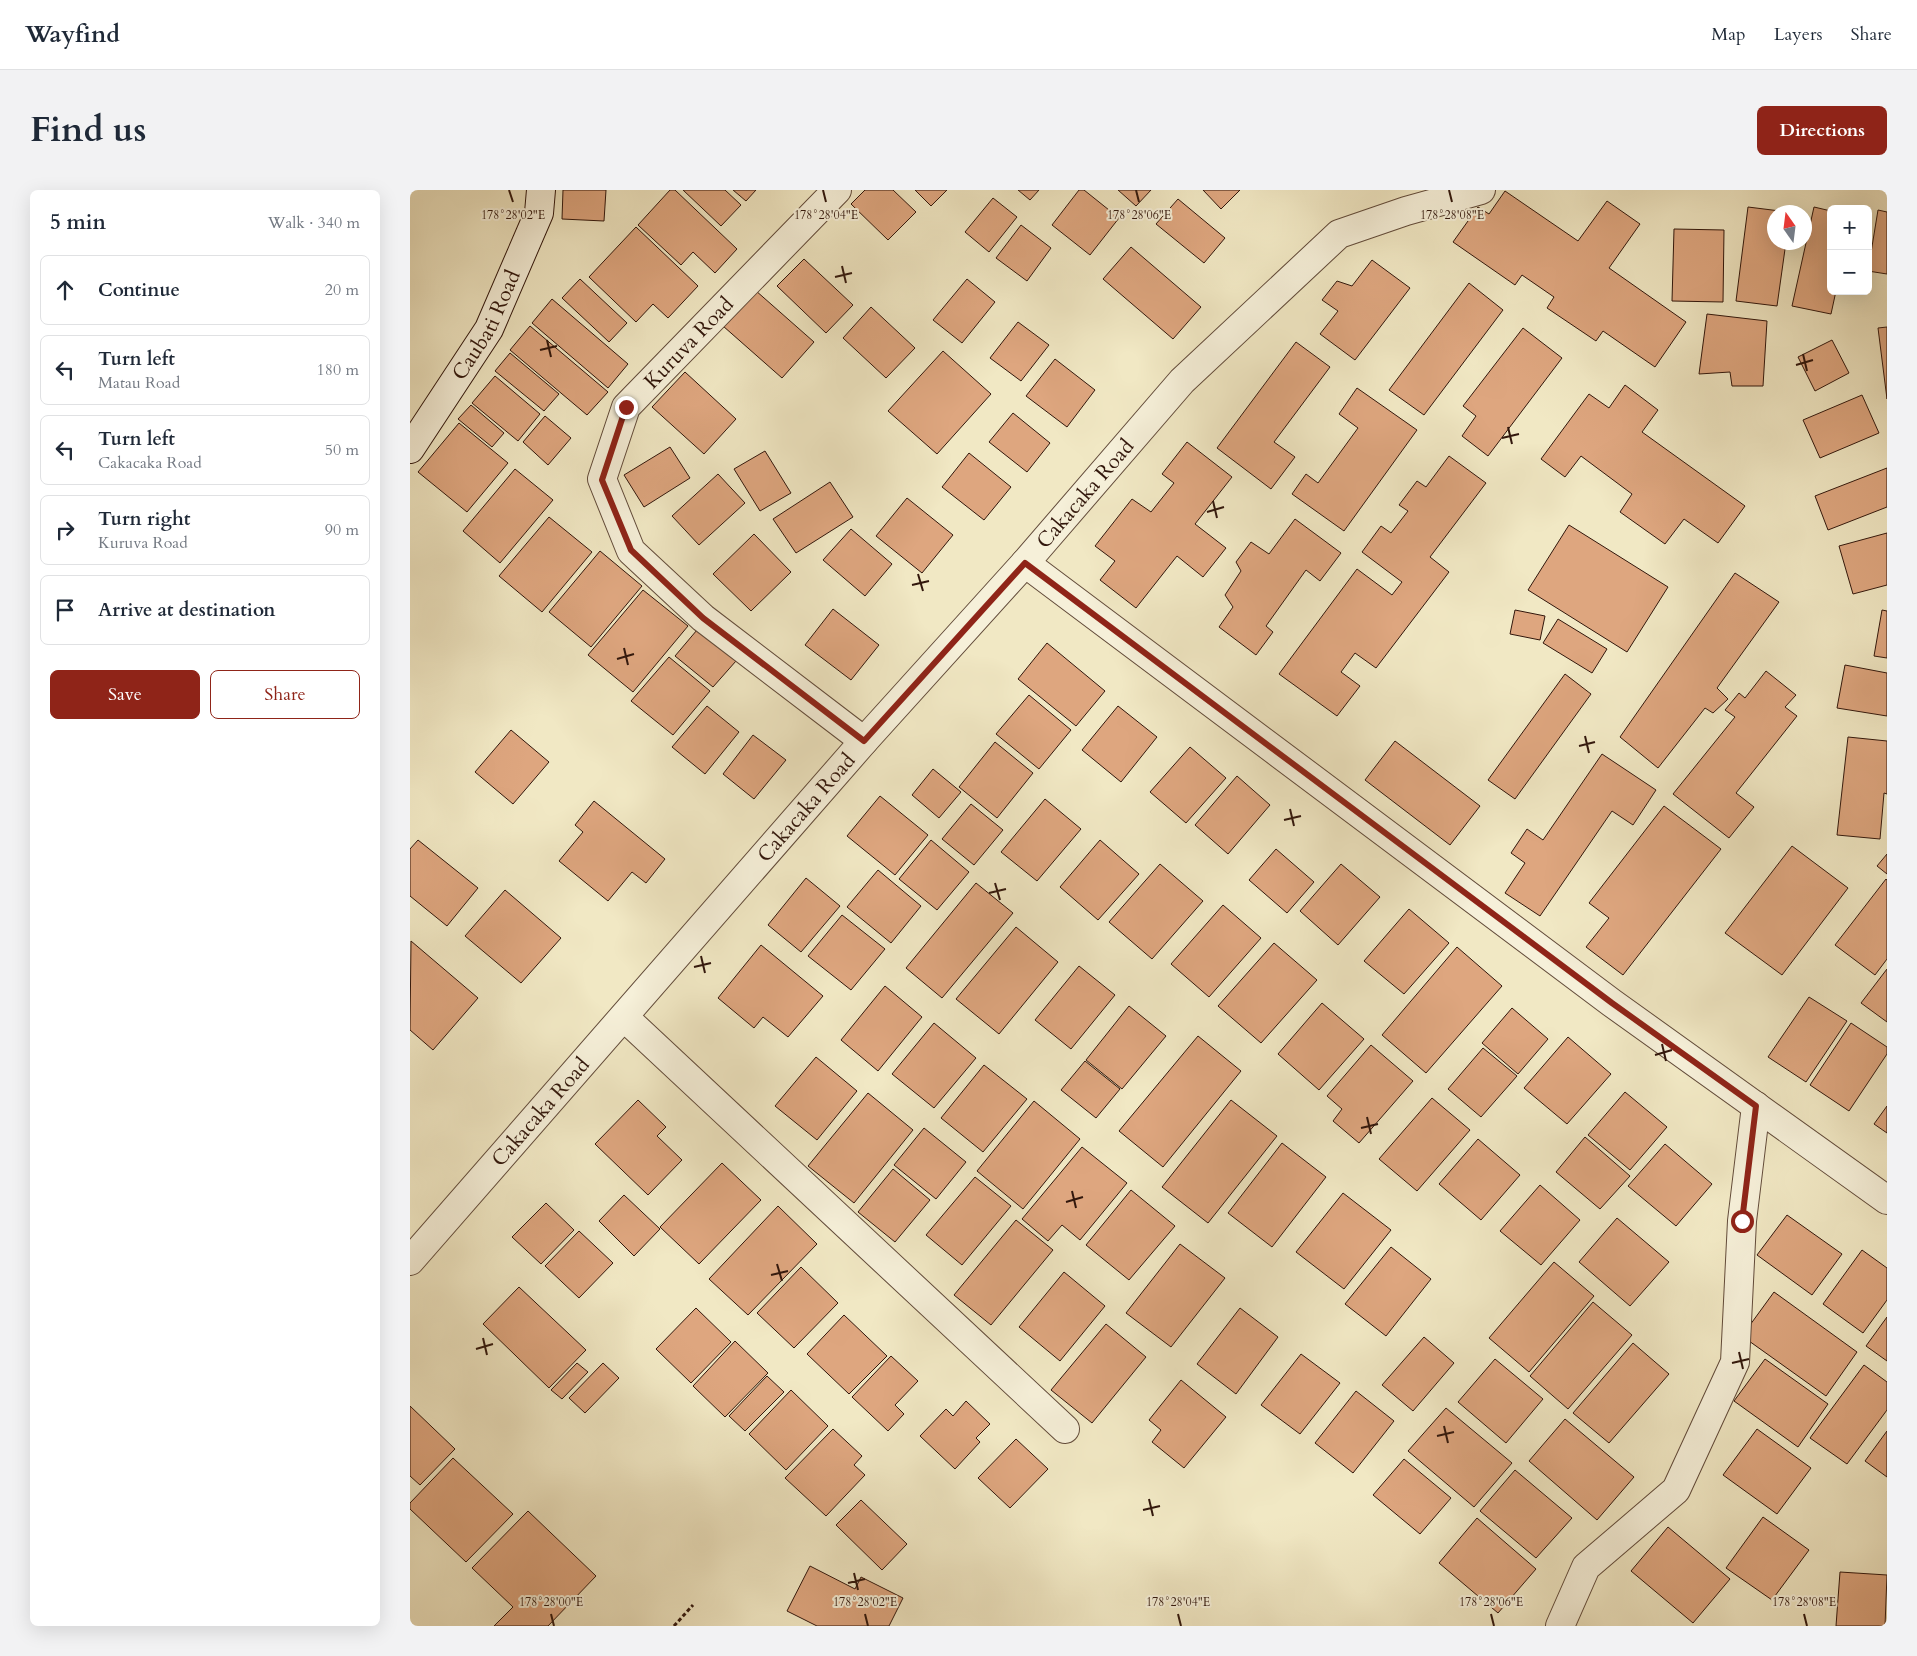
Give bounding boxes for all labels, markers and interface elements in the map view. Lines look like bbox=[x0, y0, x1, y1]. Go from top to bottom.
text: Wayfind bbox=[25, 18, 120, 51]
text: Map bbox=[1711, 22, 1746, 47]
text: Layers bbox=[1774, 22, 1823, 47]
text: Share bbox=[1851, 22, 1892, 47]
text: Find us bbox=[30, 106, 146, 154]
button: Directions bbox=[1757, 106, 1887, 155]
north arrow bbox=[1767, 205, 1812, 250]
map controls bbox=[1827, 205, 1872, 295]
button: + bbox=[1827, 205, 1872, 250]
text: 178°28'02"E bbox=[481, 207, 545, 223]
text: 178°28'04"E bbox=[794, 207, 858, 223]
text: 178°28'06"E bbox=[1107, 207, 1171, 223]
text: 178°28'08"E bbox=[1420, 207, 1484, 223]
text: 5 min bbox=[50, 208, 106, 237]
text: Walk · 340 m bbox=[268, 212, 360, 234]
button: − bbox=[1827, 250, 1872, 295]
street label: Caubati Road bbox=[445, 265, 527, 386]
icon: ahead bbox=[51, 276, 79, 304]
text: Continue bbox=[98, 277, 180, 303]
text: 20 m bbox=[325, 279, 359, 301]
street label: Kuruva Road bbox=[638, 291, 740, 395]
text: Turn left bbox=[98, 346, 175, 372]
icon: left bbox=[51, 356, 79, 384]
text: 180 m bbox=[317, 359, 359, 381]
text: Matau Road bbox=[98, 372, 180, 394]
route end bbox=[615, 396, 638, 419]
text: Turn left bbox=[98, 426, 175, 452]
street label: Cakacaka Road bbox=[1029, 433, 1140, 555]
icon: left bbox=[51, 436, 79, 464]
text: 50 m bbox=[325, 439, 359, 461]
text: Cakacaka Road bbox=[98, 452, 202, 474]
text: Turn right bbox=[98, 506, 190, 532]
icon: right bbox=[51, 516, 79, 544]
text: 90 m bbox=[325, 519, 359, 541]
text: Kuruva Road bbox=[98, 532, 188, 554]
icon: arrive bbox=[51, 596, 79, 624]
text: Arrive at destination bbox=[98, 597, 275, 623]
button: Save bbox=[50, 670, 200, 719]
button: Share bbox=[210, 670, 360, 719]
street label: Cakacaka Road bbox=[750, 747, 862, 868]
street label: Cakacaka Road bbox=[484, 1051, 596, 1173]
route start bbox=[1731, 1210, 1754, 1233]
text: 178°28'00"E bbox=[519, 1594, 583, 1610]
text: 178°28'02"E bbox=[833, 1594, 897, 1610]
text: 178°28'04"E bbox=[1146, 1594, 1210, 1610]
text: 178°28'06"E bbox=[1459, 1594, 1523, 1610]
text: 178°28'08"E bbox=[1772, 1594, 1836, 1610]

